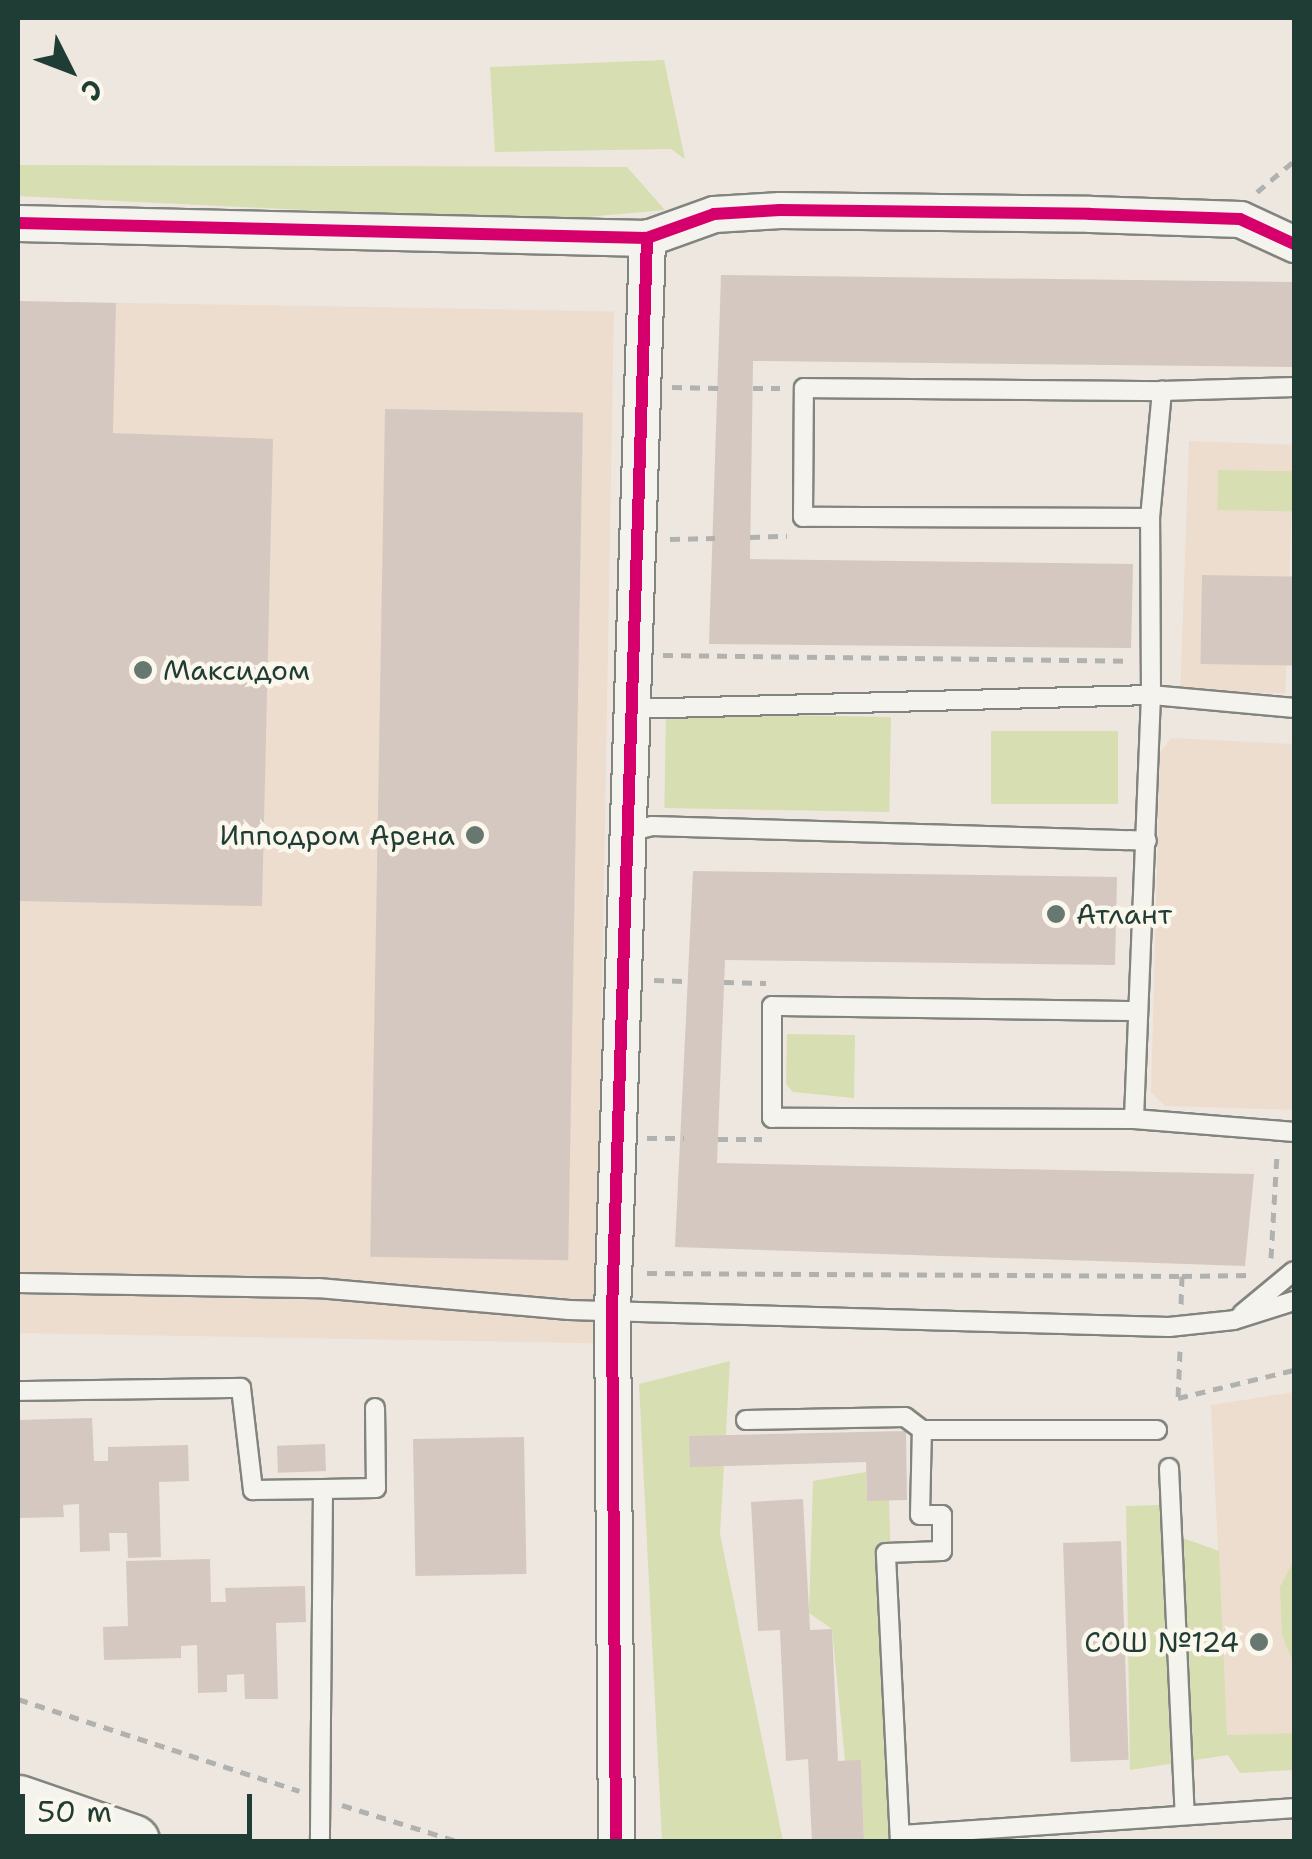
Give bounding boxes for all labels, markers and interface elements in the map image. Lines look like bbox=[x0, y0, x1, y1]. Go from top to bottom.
north arrow bbox=[20, 20, 120, 120]
text: С bbox=[72, 71, 112, 109]
place label: Максидом bbox=[163, 653, 310, 687]
marker: Максидом bbox=[132, 659, 154, 681]
place label: Ипподром Арена bbox=[220, 818, 455, 852]
marker: Ипподром Арена bbox=[464, 824, 486, 846]
place label: Атлант bbox=[1076, 897, 1172, 931]
marker: Атлант bbox=[1045, 903, 1067, 925]
place label: СОШ №124 bbox=[1084, 1625, 1239, 1659]
marker: СОШ №124 bbox=[1248, 1631, 1270, 1653]
scale bar bbox=[25, 1774, 258, 1836]
text: 50 m bbox=[37, 1791, 112, 1832]

